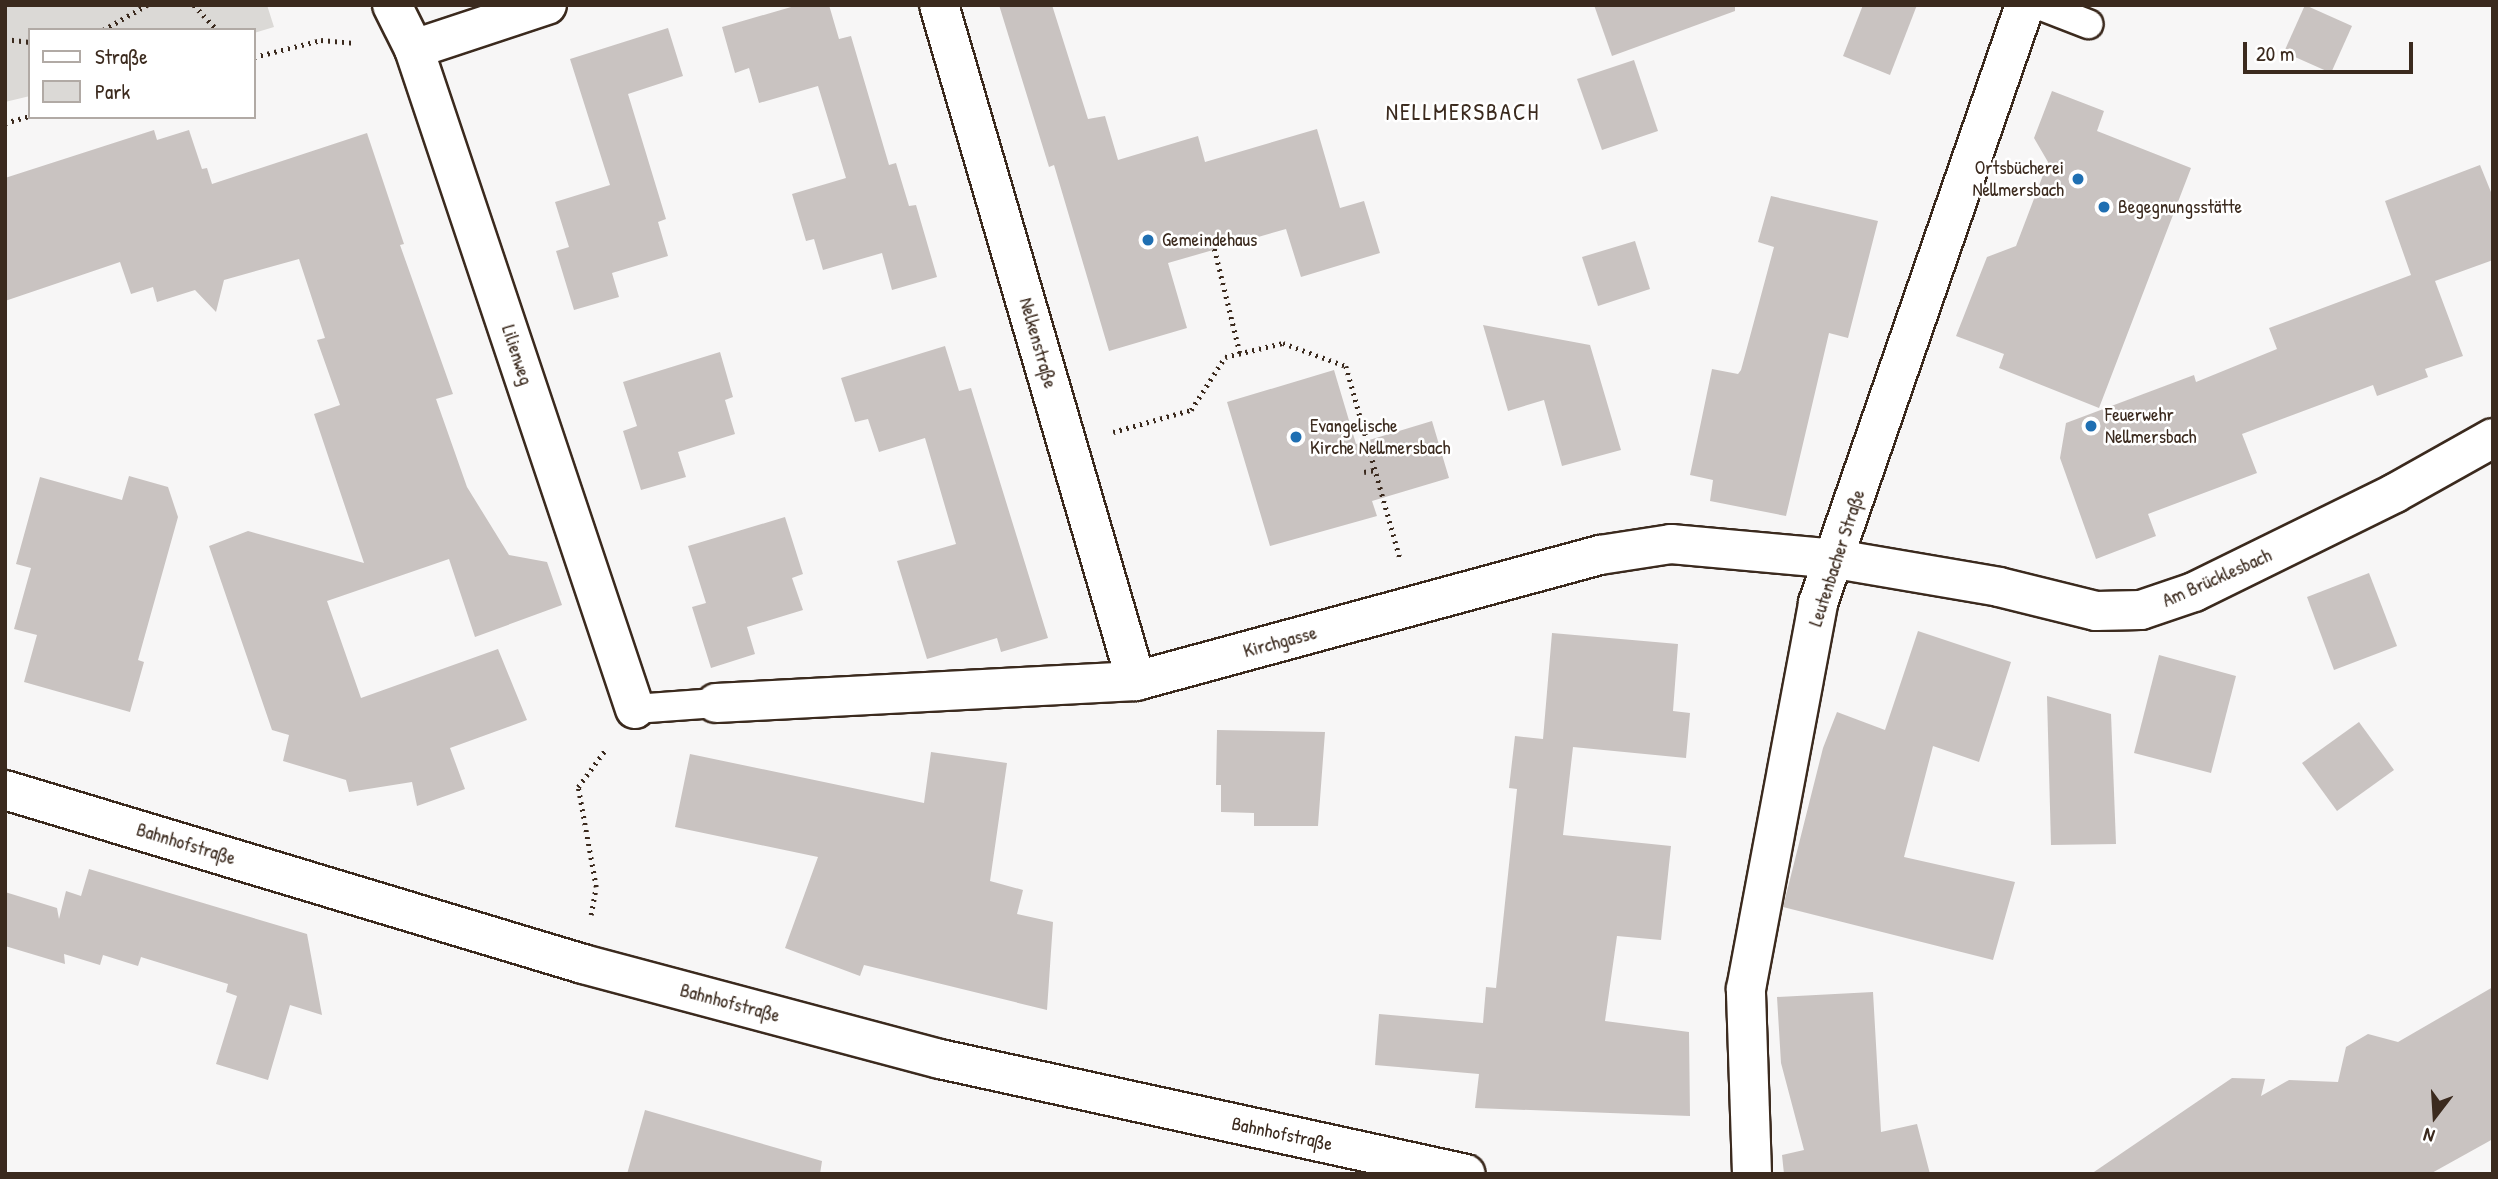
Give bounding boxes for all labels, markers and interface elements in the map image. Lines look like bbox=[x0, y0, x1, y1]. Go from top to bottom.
legend bbox=[28, 28, 256, 119]
scale bar bbox=[2246, 28, 2416, 72]
text: 20 m bbox=[2256, 39, 2294, 68]
text: Straße bbox=[95, 42, 148, 71]
text: Park bbox=[95, 77, 130, 106]
district label: NELLMERSBACH bbox=[1387, 98, 1539, 126]
place label: Ortsbücherei Nellmersbach bbox=[1972, 157, 2064, 201]
marker: Ortsbücherei Nellmersbach bbox=[2070, 171, 2086, 187]
place label: Begegnungsstätte bbox=[2118, 196, 2242, 218]
marker: Begegnungsstätte bbox=[2096, 199, 2112, 215]
place label: Gemeindehaus bbox=[1162, 229, 1257, 251]
marker: Gemeindehaus bbox=[1140, 232, 1156, 248]
street label: Nelkenstraße bbox=[1014, 295, 1062, 391]
street label: Lilienweg bbox=[497, 322, 537, 388]
place label: Feuerwehr Nellmersbach bbox=[2105, 404, 2197, 448]
place label: Evangelische Kirche Nellmersbach bbox=[1310, 415, 1450, 459]
marker: Feuerwehr Nellmersbach bbox=[2083, 418, 2099, 434]
marker: Evangelische Kirche Nellmersbach bbox=[1288, 429, 1304, 445]
street label: Leutenbacher Straße bbox=[1804, 487, 1870, 629]
street label: Am Brücklesbach bbox=[2159, 544, 2275, 612]
street label: Kirchgasse bbox=[1241, 621, 1319, 663]
street label: Bahnhofstraße bbox=[134, 818, 238, 870]
street label: Bahnhofstraße bbox=[678, 979, 782, 1027]
north arrow bbox=[2400, 1081, 2470, 1151]
street label: Bahnhofstraße bbox=[1230, 1112, 1334, 1156]
text: N bbox=[2420, 1122, 2438, 1150]

